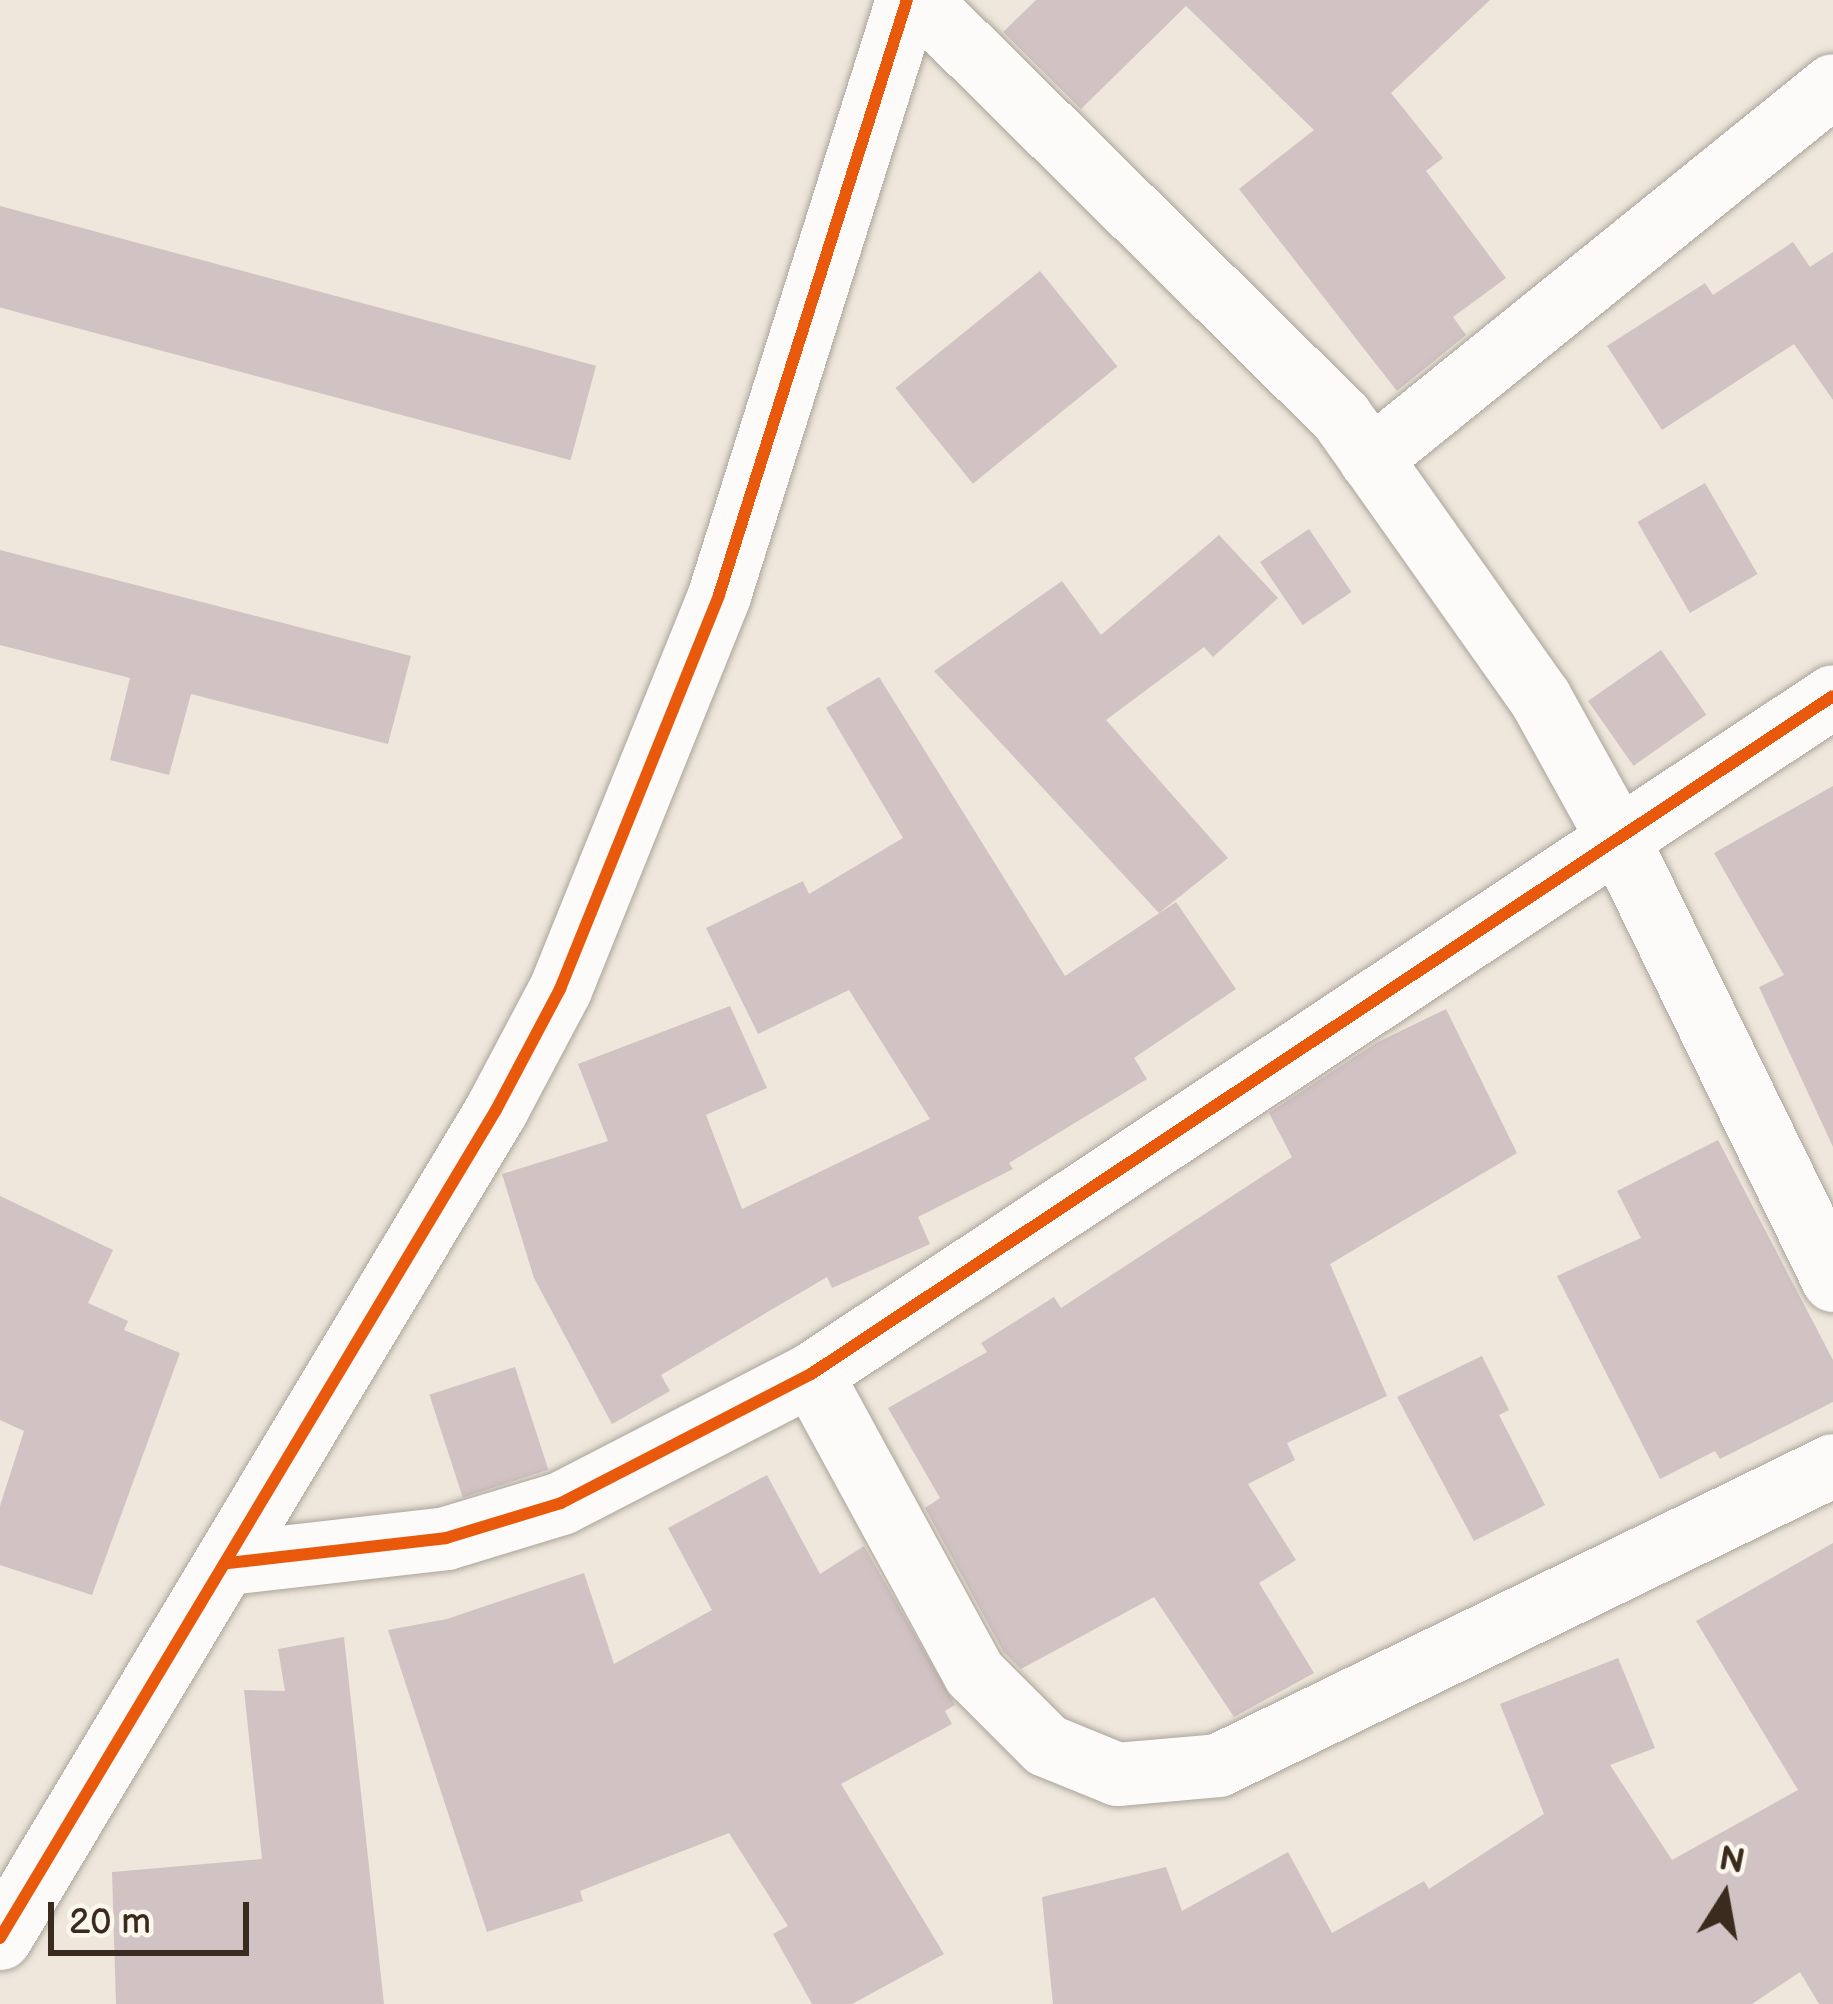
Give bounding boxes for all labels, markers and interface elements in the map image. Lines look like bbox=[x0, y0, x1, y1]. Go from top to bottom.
north arrow bbox=[1665, 1836, 1785, 1956]
text: N bbox=[1716, 1839, 1748, 1883]
scale bar bbox=[54, 1878, 255, 1952]
text: 20 m bbox=[69, 1901, 151, 1944]

